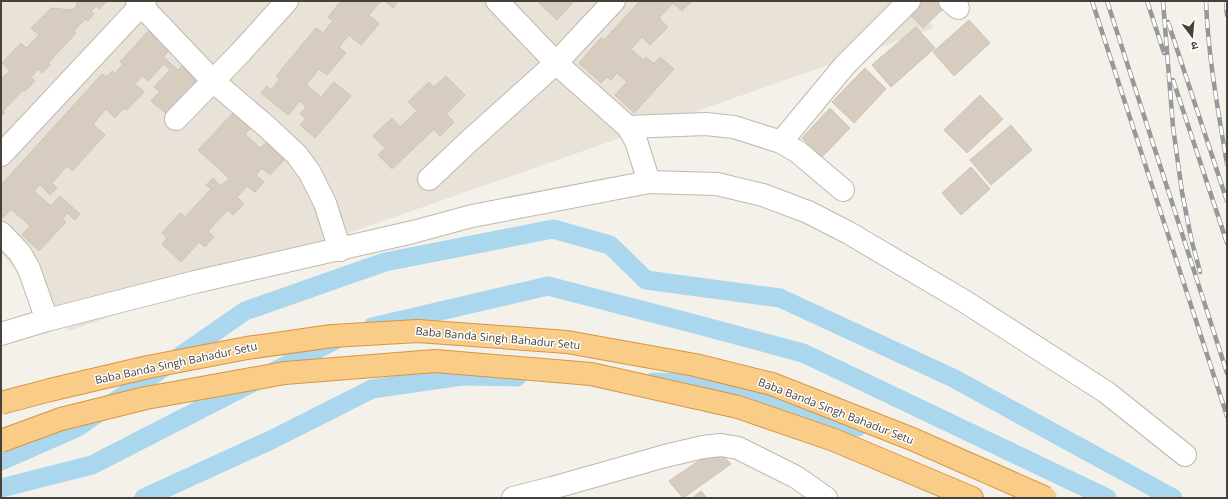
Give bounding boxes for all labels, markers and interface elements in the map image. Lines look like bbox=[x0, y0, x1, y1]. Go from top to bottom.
north arrow bbox=[1172, 16, 1212, 56]
text: उ bbox=[1189, 38, 1200, 54]
street label: Baba Banda Singh Bahadur Setu bbox=[415, 323, 581, 352]
street label: Baba Banda Singh Bahadur Setu bbox=[93, 338, 258, 387]
street label: Baba Banda Singh Bahadur Setu bbox=[756, 374, 916, 447]

